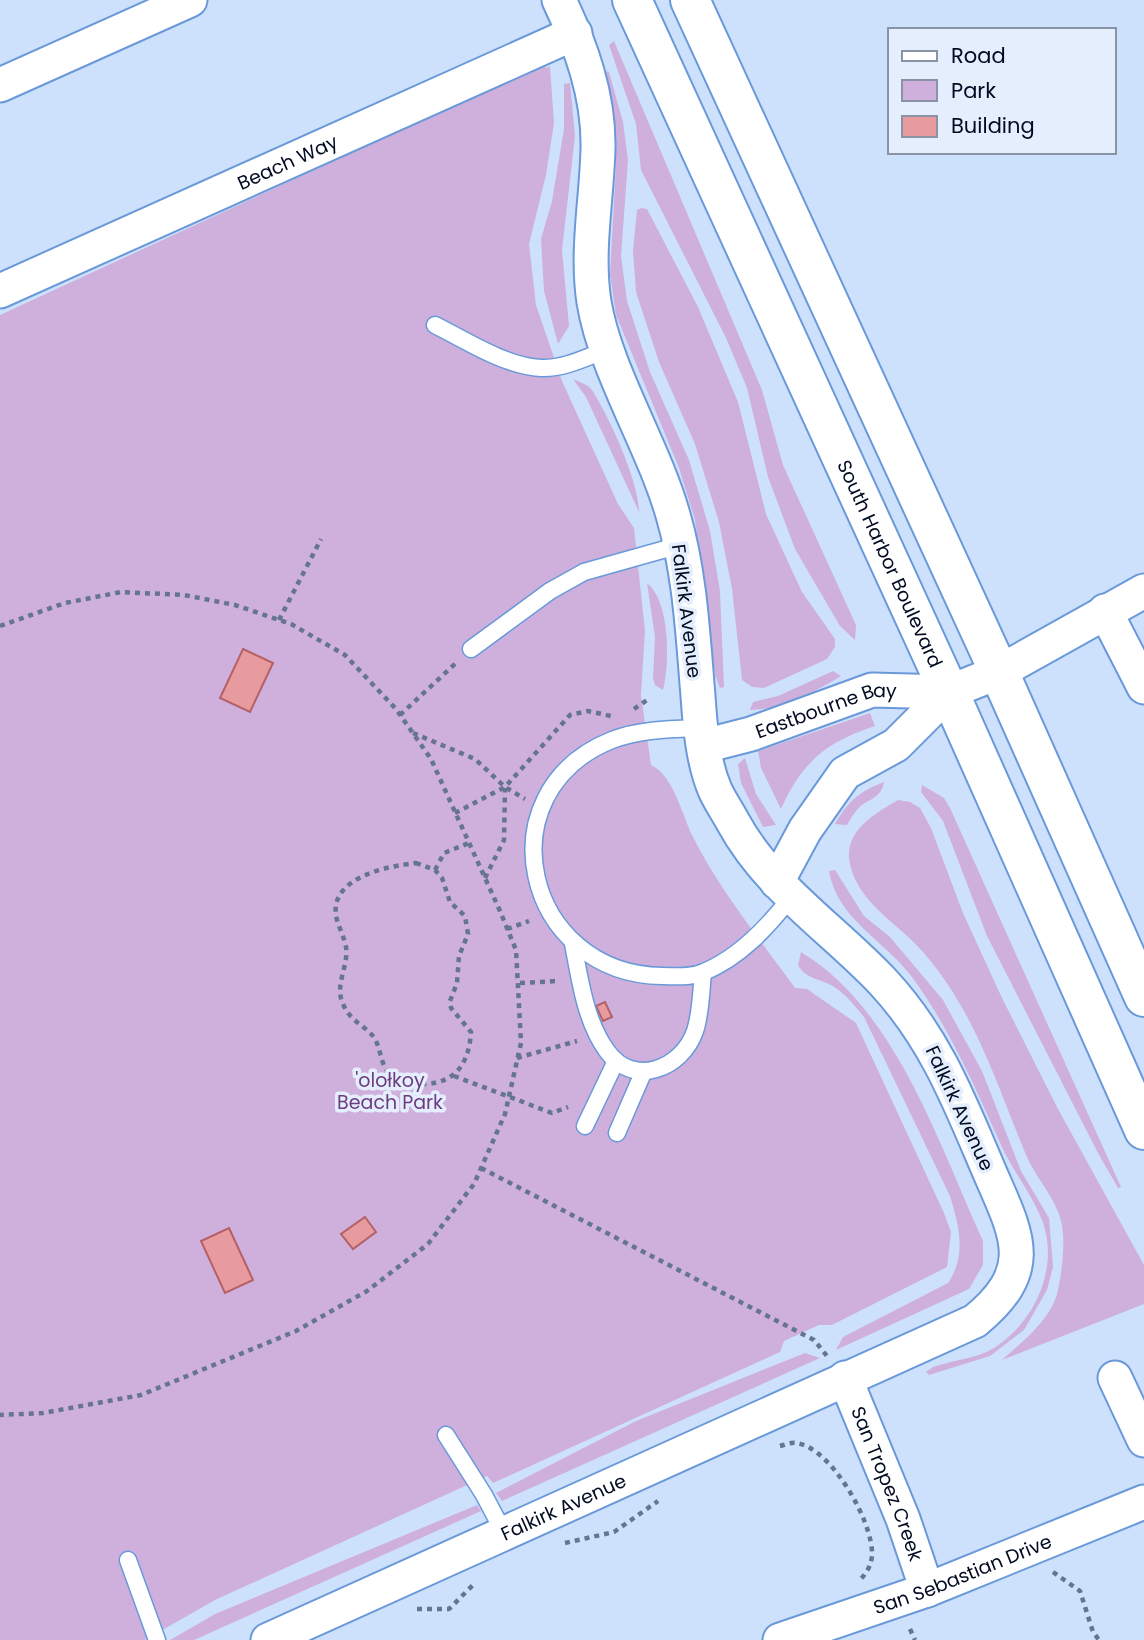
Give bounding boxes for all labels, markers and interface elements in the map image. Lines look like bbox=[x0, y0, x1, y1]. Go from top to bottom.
legend bbox=[888, 28, 1116, 154]
text: Road bbox=[951, 41, 1006, 70]
text: Park bbox=[951, 76, 996, 105]
text: Building bbox=[951, 111, 1035, 140]
street label: Beach Way bbox=[233, 128, 342, 197]
street label: South Harbor Boulevard bbox=[830, 456, 949, 672]
street label: Falkirk Avenue bbox=[665, 542, 708, 680]
street label: Eastbourne Bay bbox=[752, 677, 897, 745]
street label: Falkirk Avenue bbox=[919, 1041, 1000, 1175]
park label: 'olołkoy Beach Park bbox=[337, 1067, 443, 1116]
street label: San Tropez Creek bbox=[844, 1403, 929, 1565]
street label: Falkirk Avenue bbox=[496, 1467, 631, 1547]
street label: San Sebastian Drive bbox=[870, 1528, 1056, 1621]

